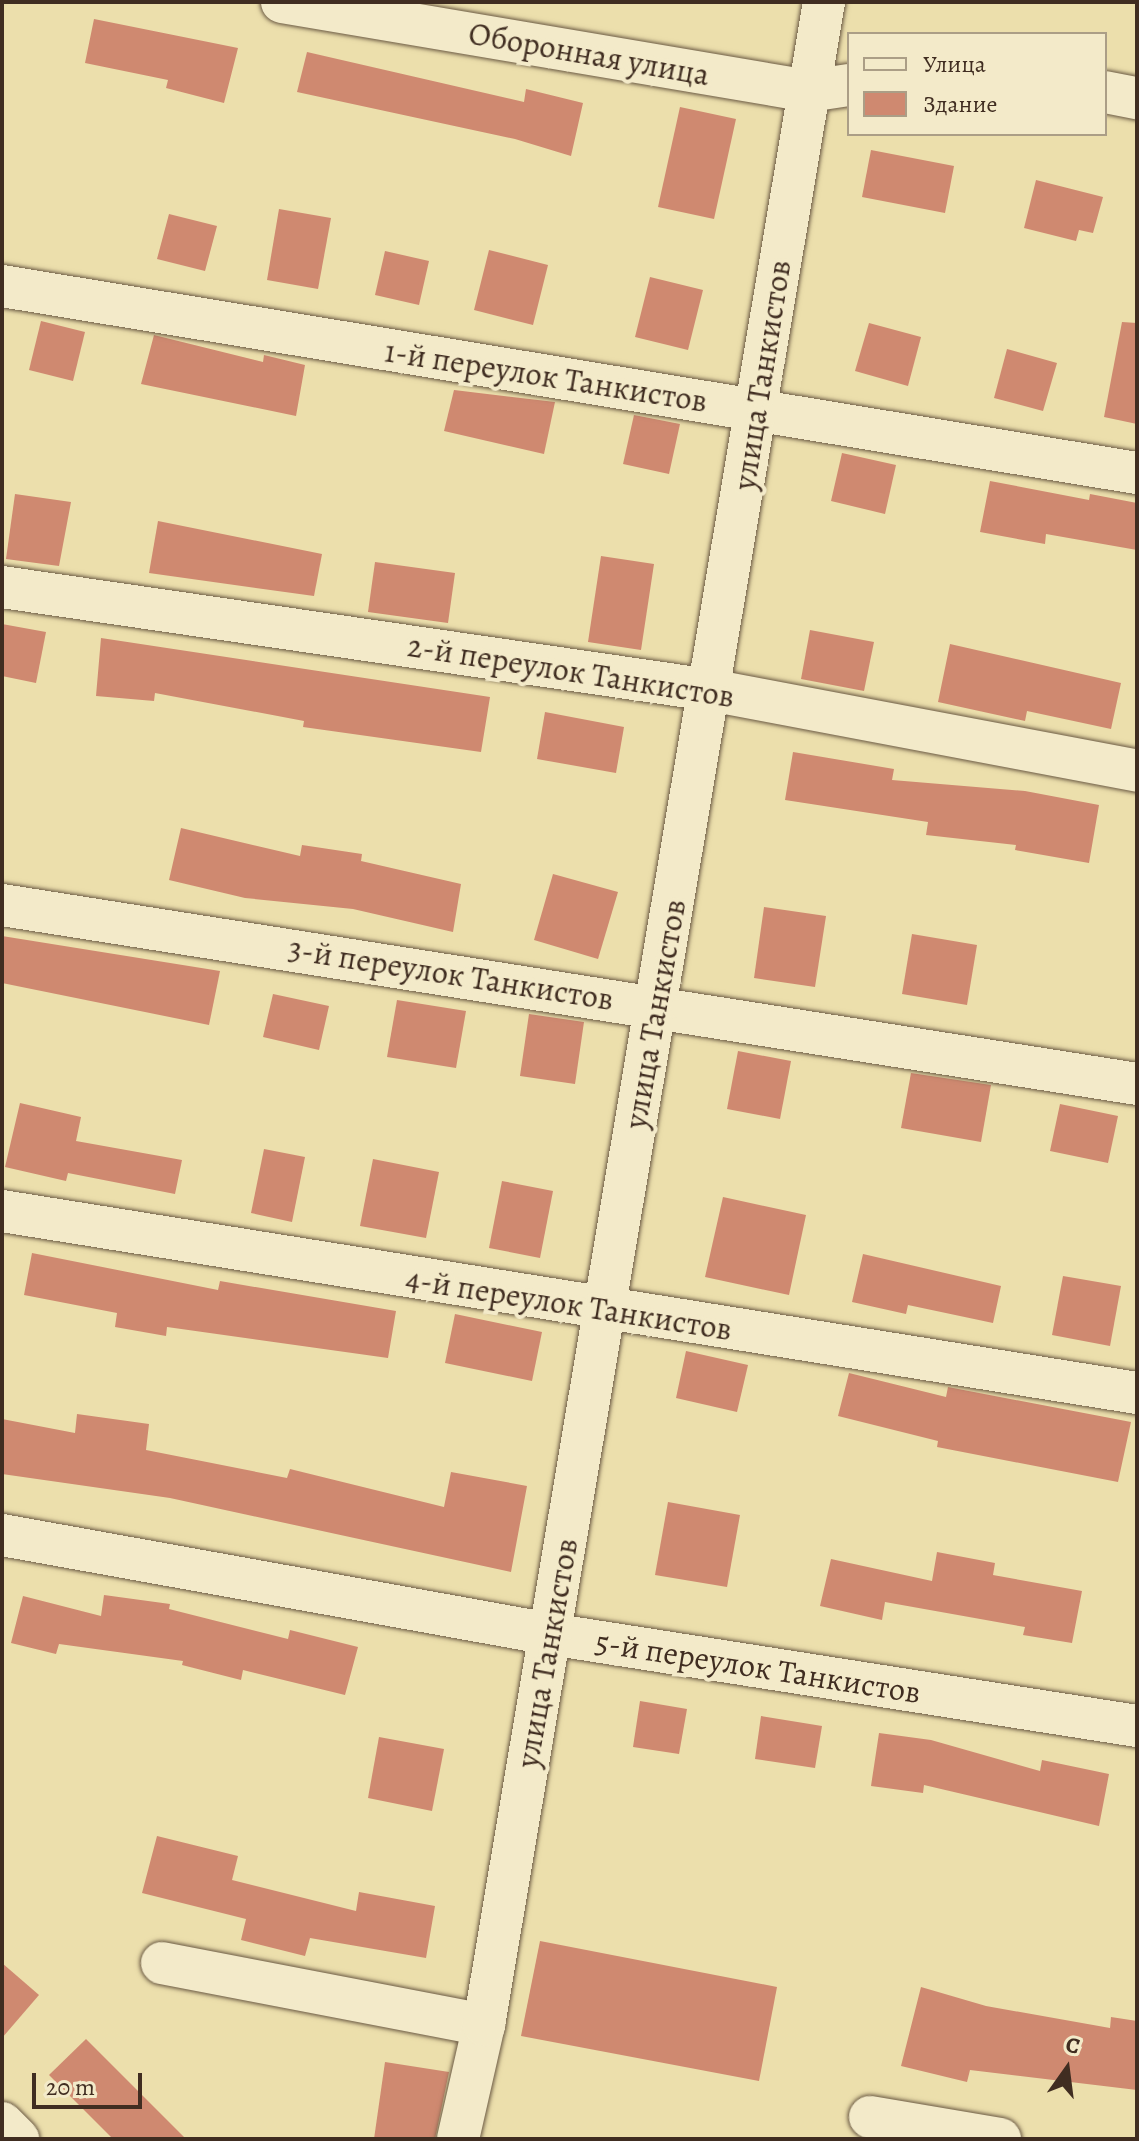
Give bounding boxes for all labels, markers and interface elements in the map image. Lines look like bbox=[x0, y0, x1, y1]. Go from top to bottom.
street label: Оборонная улица bbox=[466, 14, 712, 94]
legend bbox=[847, 32, 1107, 136]
text: Улица bbox=[923, 48, 986, 80]
text: Здание bbox=[923, 88, 998, 120]
street label: улица Танкистов bbox=[725, 257, 799, 493]
street label: 1-й переулок Танкистов bbox=[382, 332, 710, 420]
street label: 2-й переулок Танкистов bbox=[405, 626, 737, 716]
street label: улица Танкистов bbox=[616, 896, 694, 1132]
street label: 3-й переулок Танкистов bbox=[286, 929, 616, 1019]
street label: 4-й переулок Танкистов bbox=[403, 1259, 735, 1349]
street label: улица Танкистов bbox=[508, 1535, 586, 1771]
street label: 5-й переулок Танкистов bbox=[593, 1622, 923, 1712]
north arrow bbox=[1027, 2029, 1107, 2109]
text: С bbox=[1063, 2030, 1083, 2062]
scale bar bbox=[36, 2057, 146, 2107]
text: 20 m bbox=[46, 2071, 95, 2103]

